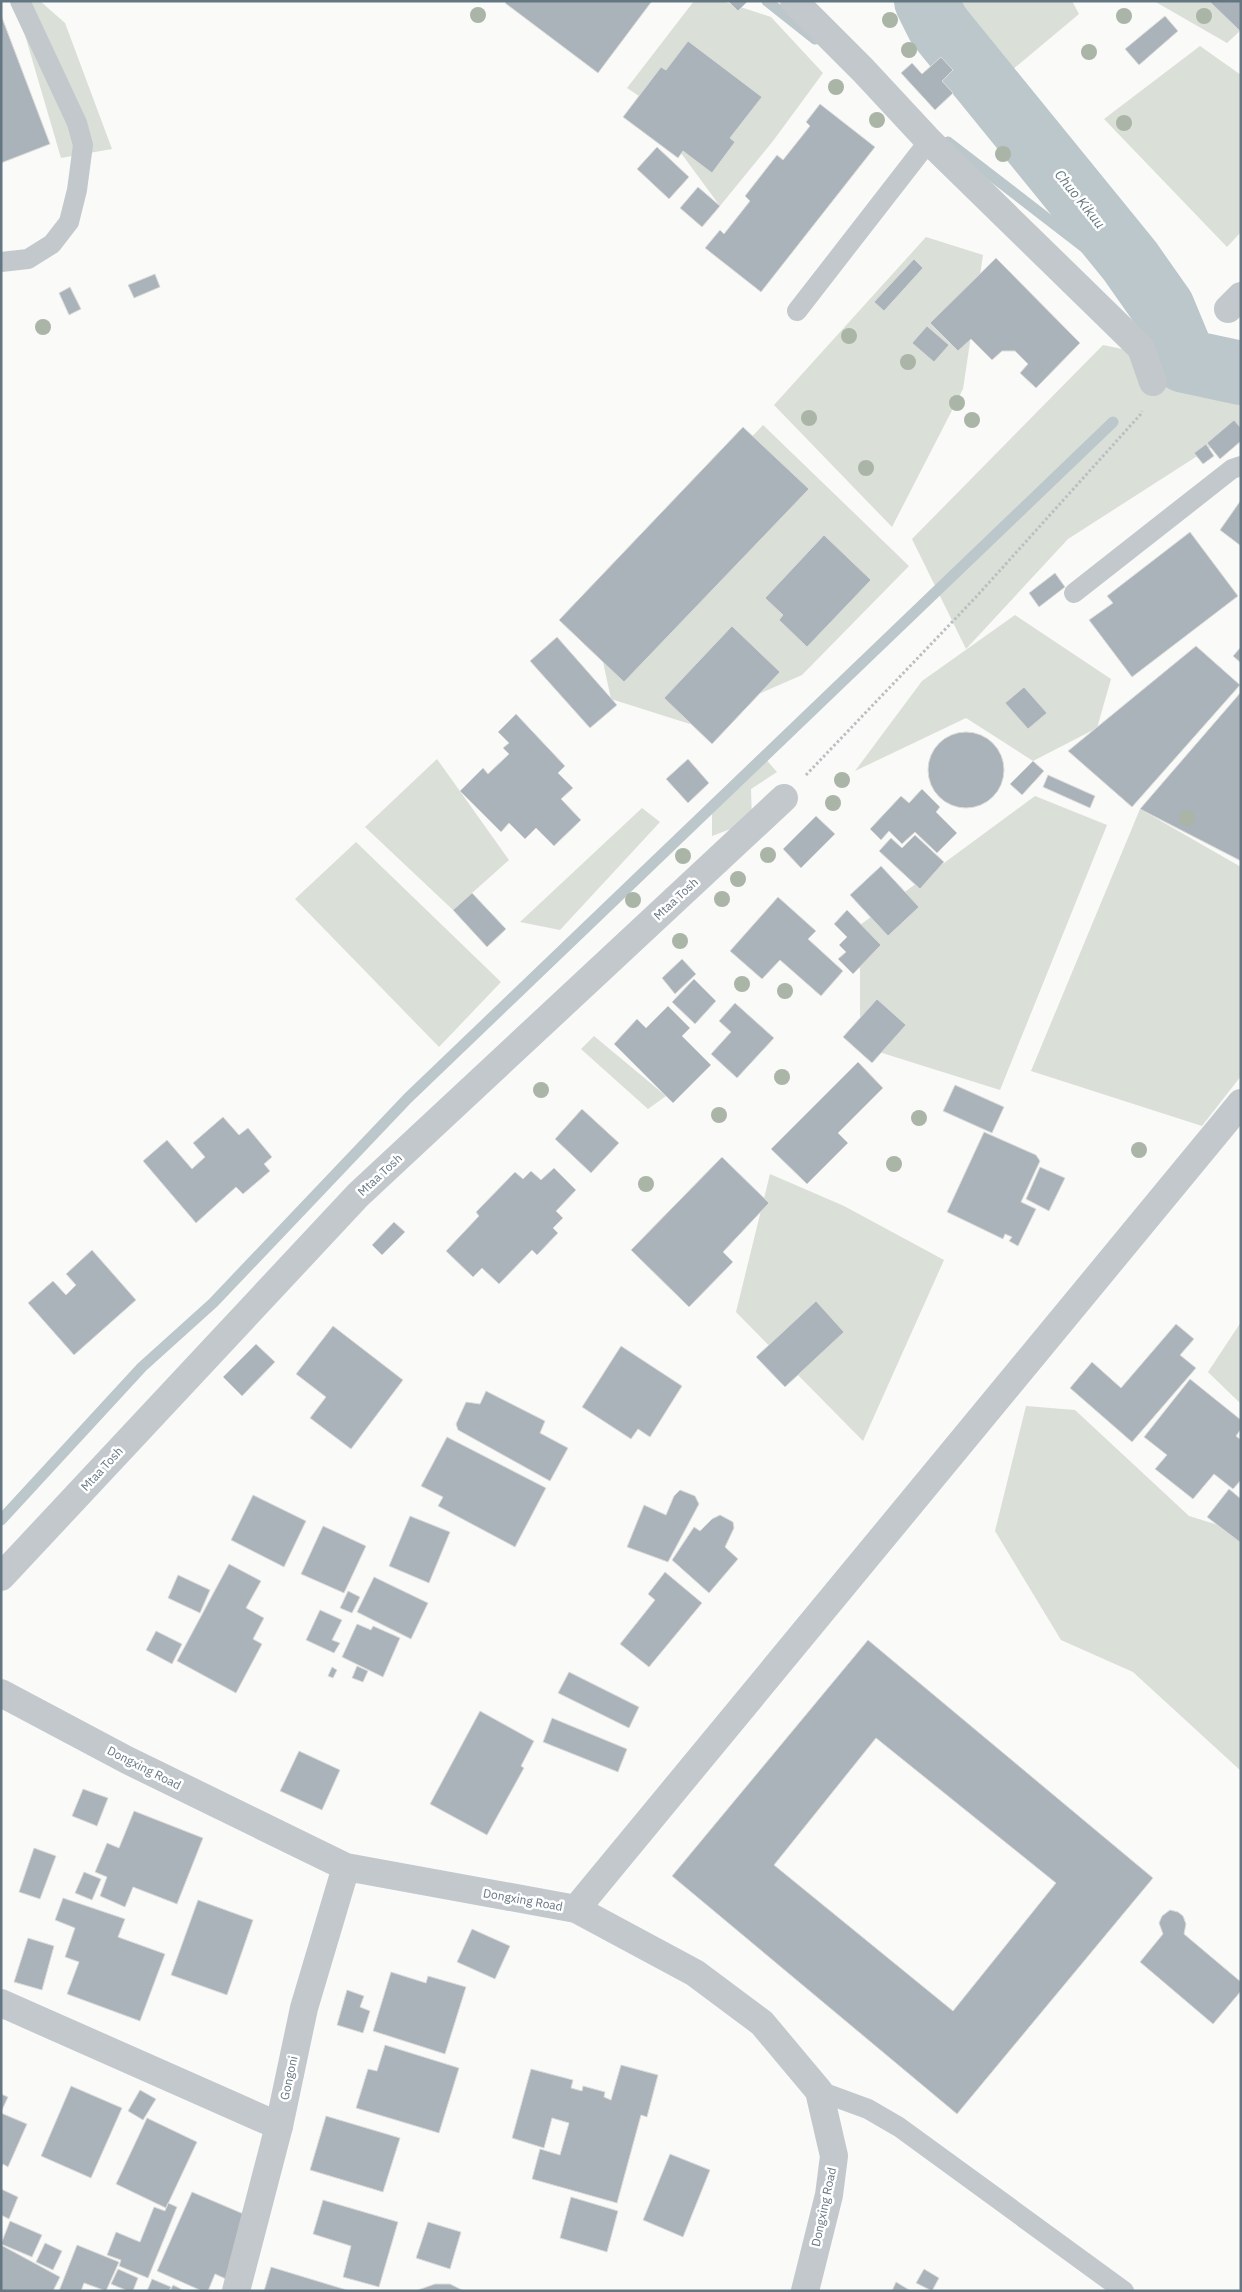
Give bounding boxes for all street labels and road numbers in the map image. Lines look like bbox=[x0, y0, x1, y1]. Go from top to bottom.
street label: Mtaa Tosh bbox=[650, 874, 701, 923]
street label: Mtaa Tosh bbox=[354, 1150, 405, 1199]
street label: Mtaa Tosh bbox=[77, 1443, 126, 1494]
street label: Dongxing Road bbox=[105, 1743, 184, 1793]
street label: Dongxing Road bbox=[482, 1885, 564, 1914]
street label: Gongoni bbox=[277, 2054, 300, 2101]
street label: Dongxing Road bbox=[808, 2166, 839, 2248]

